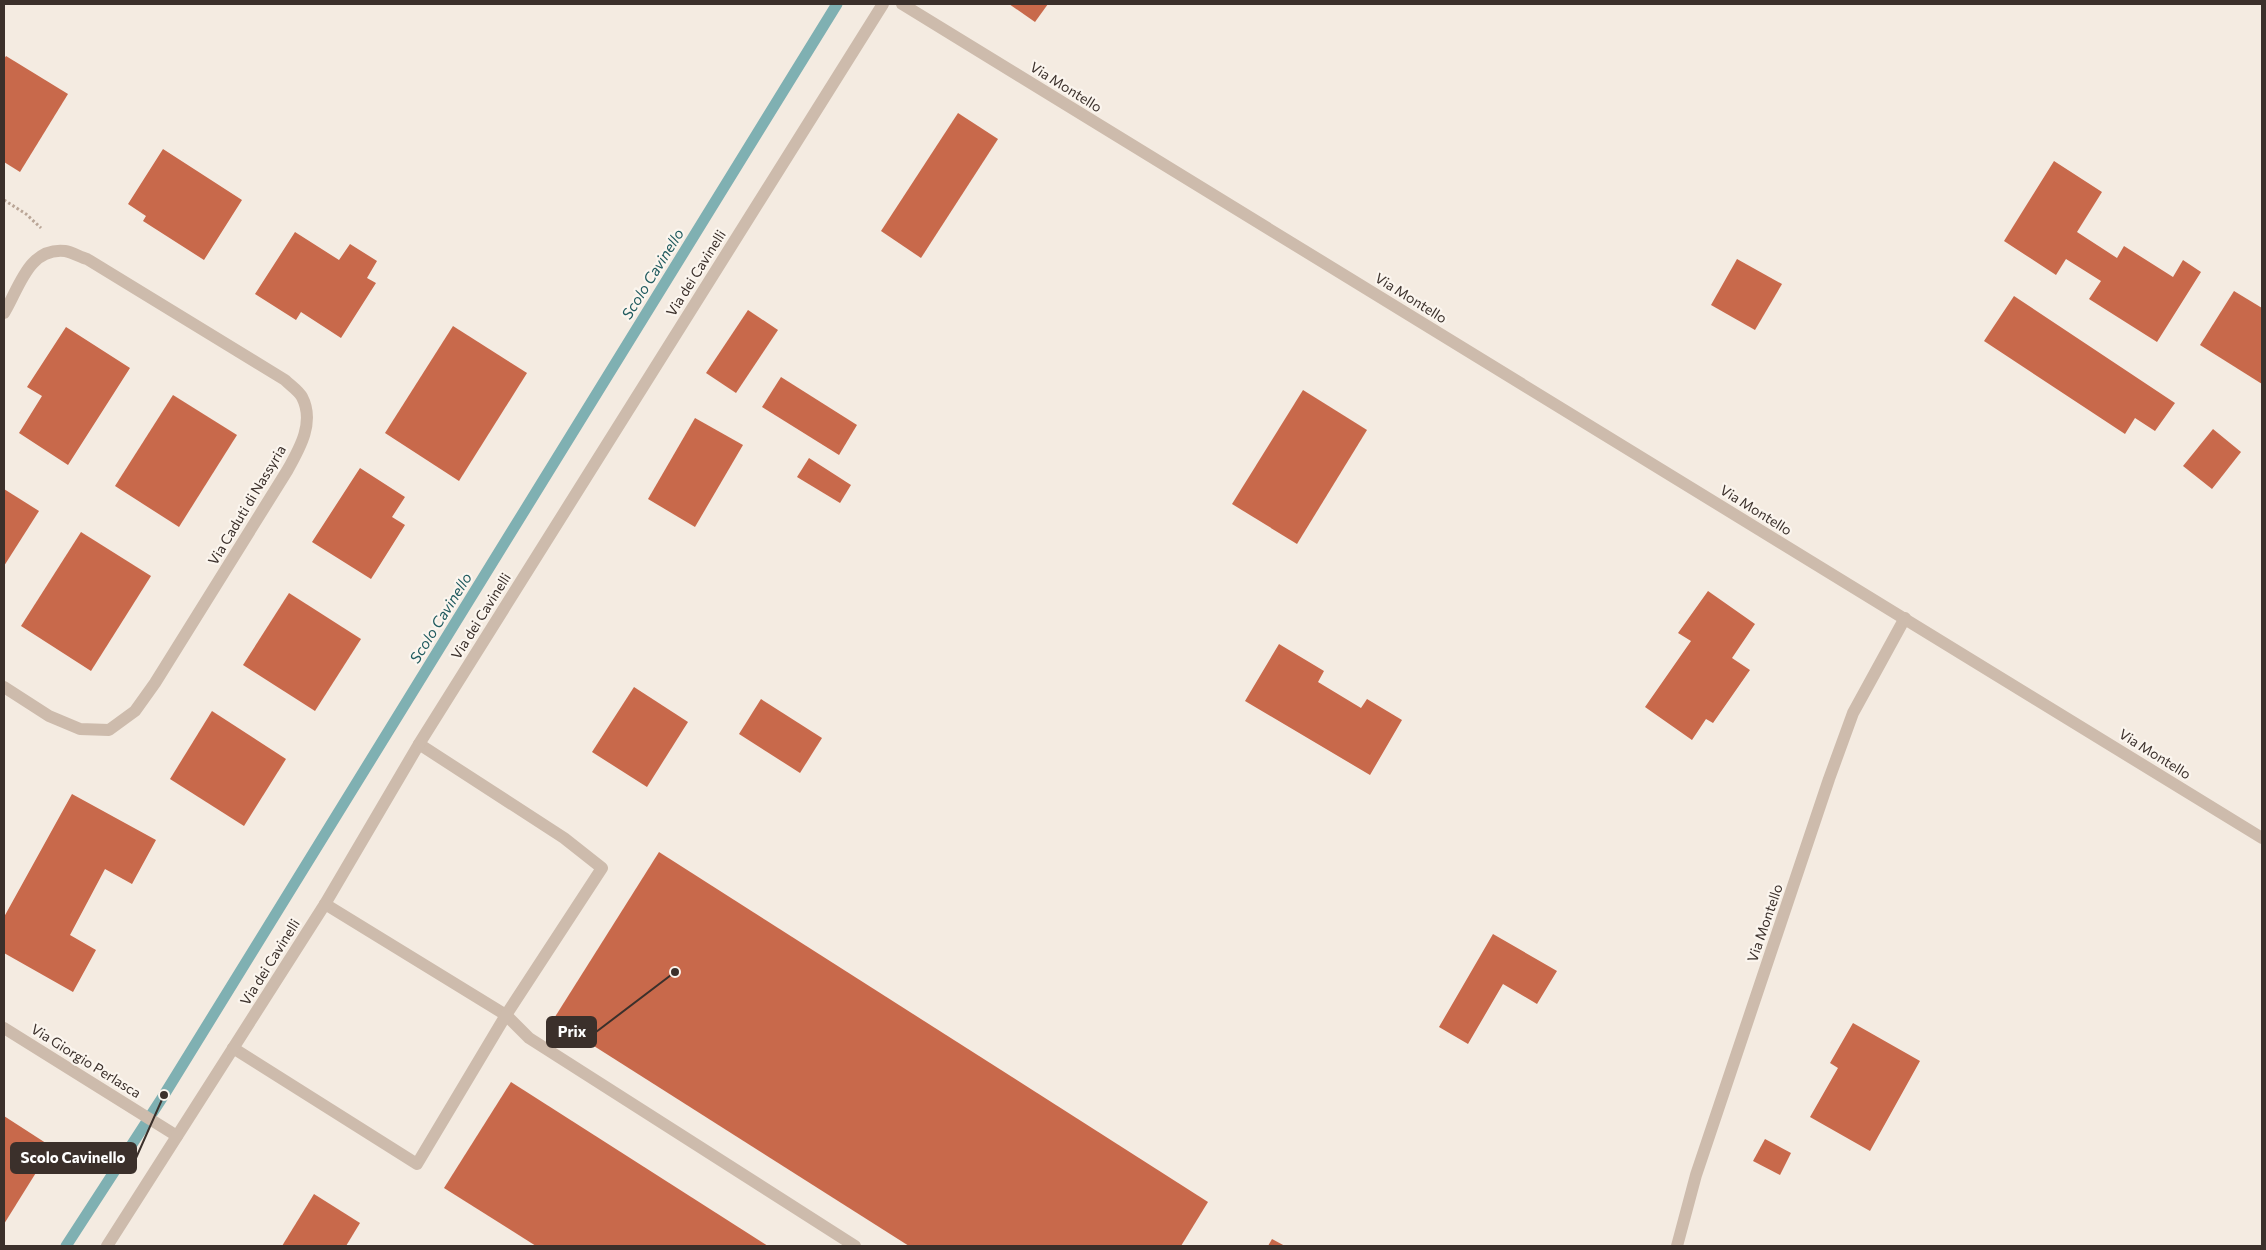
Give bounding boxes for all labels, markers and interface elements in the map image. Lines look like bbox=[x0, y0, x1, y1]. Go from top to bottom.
street label: Via Montello bbox=[1027, 58, 1105, 115]
water label: Scolo Cavinello bbox=[617, 225, 687, 322]
street label: Via dei Cavinelli bbox=[662, 226, 729, 319]
street label: Via Montello bbox=[1372, 269, 1450, 326]
street label: Via Caduti di Nassyria bbox=[204, 442, 289, 568]
street label: Via Montello bbox=[1717, 481, 1795, 538]
water label: Scolo Cavinello bbox=[405, 569, 475, 666]
street label: Via dei Cavinelli bbox=[447, 569, 514, 662]
street label: Via Montello bbox=[2116, 725, 2194, 782]
street label: Via Montello bbox=[1743, 882, 1786, 964]
street label: Via dei Cavinelli bbox=[236, 915, 303, 1008]
callout: Prix bbox=[547, 1017, 596, 1047]
street label: Via Giorgio Perlasca bbox=[28, 1020, 144, 1101]
text: Prix bbox=[558, 1022, 587, 1040]
callout: Scolo Cavinello bbox=[11, 1143, 136, 1173]
text: Scolo Cavinello bbox=[20, 1148, 126, 1166]

